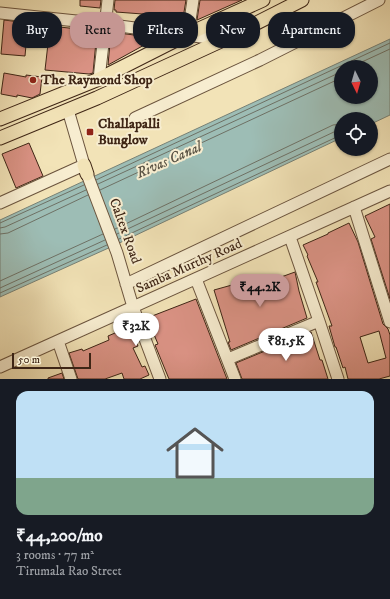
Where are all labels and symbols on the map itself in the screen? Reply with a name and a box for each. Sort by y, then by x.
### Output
north arrow [334,60,378,104]
place label: The Raymond Shop [40,71,153,89]
marker: The Raymond Shop [28,75,38,85]
place label: Challapalli Bunglow [98,115,160,149]
marker: Challapalli Bunglow [85,127,95,137]
water label: Rivas Canal [132,136,207,183]
street label: Caltex Road [105,196,145,266]
street label: Samba Murthy Road [133,235,245,297]
pin: ₹44.2K [227,274,293,308]
pin: ₹32K [112,313,160,347]
pin: ₹81.5K [253,328,319,362]
scale bar [12,351,91,370]

